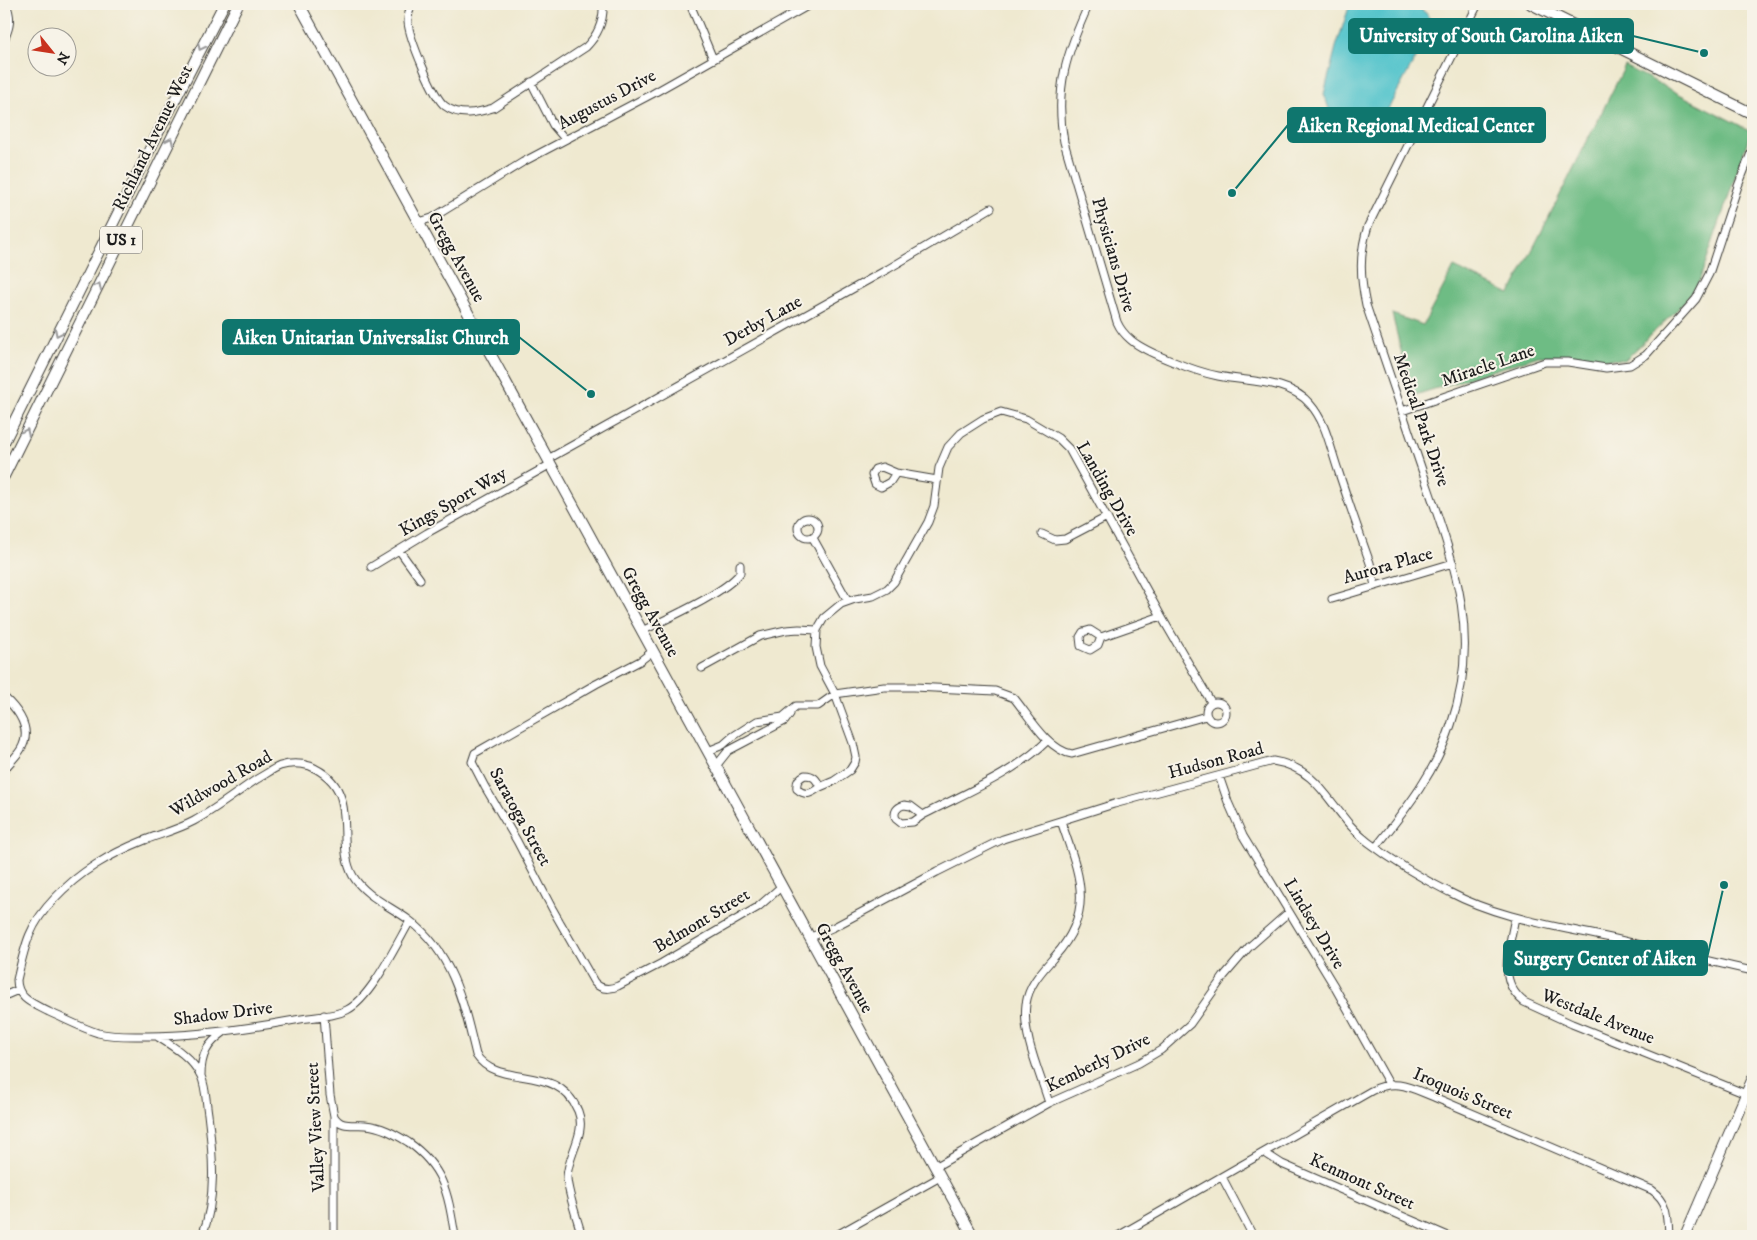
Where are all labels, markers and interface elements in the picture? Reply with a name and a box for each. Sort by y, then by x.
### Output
callout: University of South Carolina Aiken [1349,19,1633,53]
text: University of South Carolina Aiken [1359,25,1624,48]
north arrow [28,28,78,78]
one-way arrow [197,42,207,51]
text: N [51,49,73,68]
street label: Richland Avenue West [108,61,198,215]
street label: Augustus Drive [554,65,660,135]
callout: Aiken Regional Medical Center [1288,108,1545,142]
text: Aiken Regional Medical Center [1297,115,1535,138]
one-way arrow [164,137,174,146]
street label: Physicians Drive [1086,195,1140,315]
street label: Gregg Avenue [422,208,490,306]
road number: US 1 [100,226,142,254]
one-way arrow [91,283,101,292]
street label: Derby Lane [720,291,806,351]
callout: Aiken Unitarian Universalist Church [223,320,519,354]
text: Aiken Unitarian Universalist Church [232,327,510,350]
one-way arrow [54,328,64,337]
street label: Miracle Lane [1438,340,1538,392]
street label: Medical Park Drive [1388,350,1454,490]
one-way arrow [19,428,30,437]
street label: Landing Drive [1071,438,1143,540]
street label: Kings Sport Way [395,462,511,542]
street label: Aurora Place [1341,543,1435,589]
street label: Gregg Avenue [616,563,684,661]
street label: Hudson Road [1166,738,1266,784]
street label: Wildwood Road [165,746,276,823]
street label: Saratoga Street [484,764,556,870]
street label: Lindsey Drive [1278,875,1350,973]
street label: Belmont Street [650,884,754,958]
street label: Gregg Avenue [810,919,878,1017]
callout: Surgery Center of Aiken [1504,941,1707,975]
text: Surgery Center of Aiken [1514,948,1697,971]
street label: Westdale Avenue [1537,984,1658,1050]
street label: Shadow Drive [172,997,274,1031]
street label: Kemberly Drive [1042,1028,1154,1098]
street label: Valley View Street [302,1061,330,1193]
street label: Iroquois Street [1410,1063,1516,1125]
street label: Kenmont Street [1306,1149,1418,1215]

